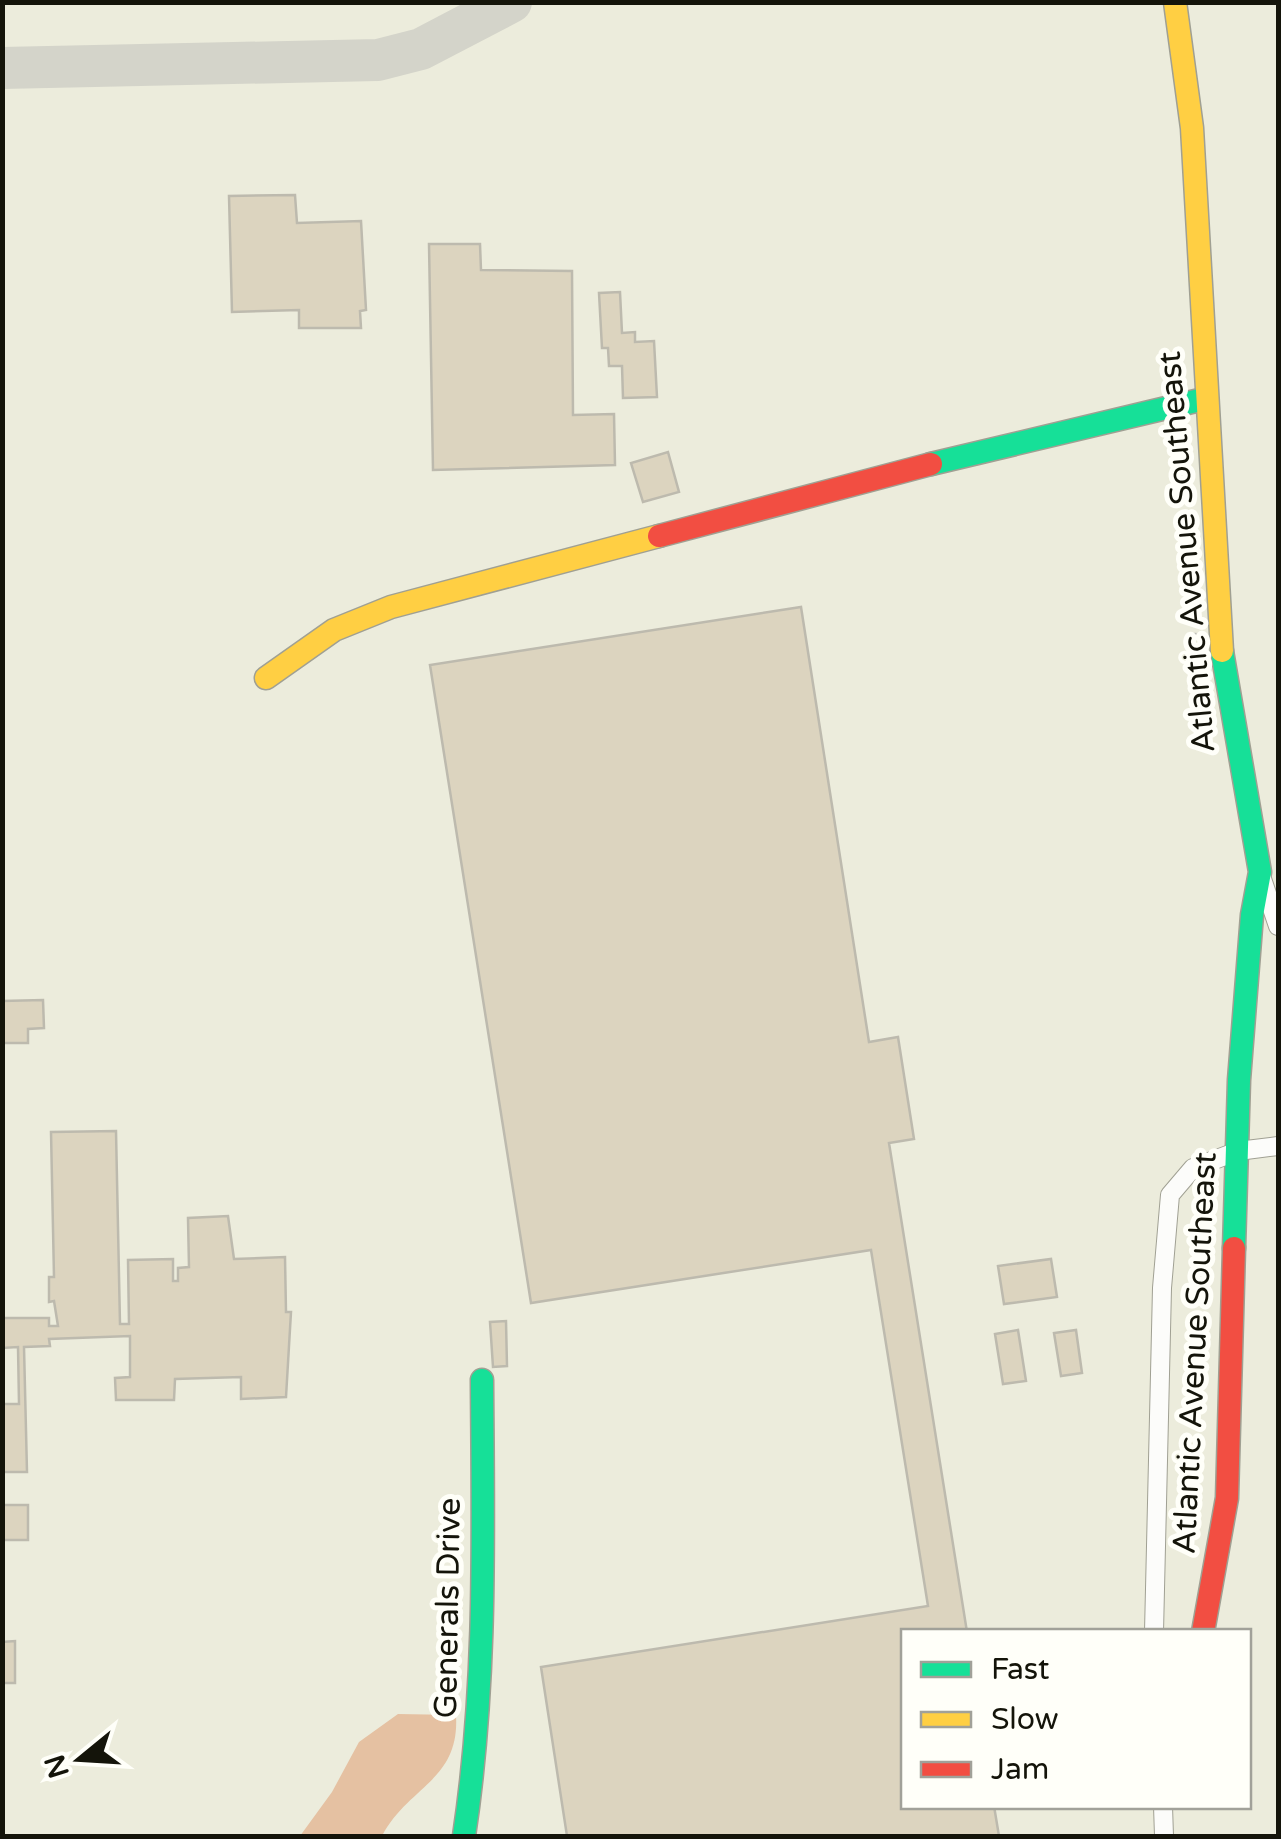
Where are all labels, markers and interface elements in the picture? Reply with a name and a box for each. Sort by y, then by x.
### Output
street label: Atlantic Avenue Southeast [1151,350,1223,754]
street label: Atlantic Avenue Southeast [1165,1151,1225,1555]
street label: Generals Drive [427,1497,469,1719]
legend [901,1629,1251,1809]
text: Fast [991,1651,1050,1688]
text: Slow [991,1701,1059,1738]
north arrow [30,1709,130,1809]
text: N [38,1750,77,1782]
text: Jam [991,1751,1049,1788]

